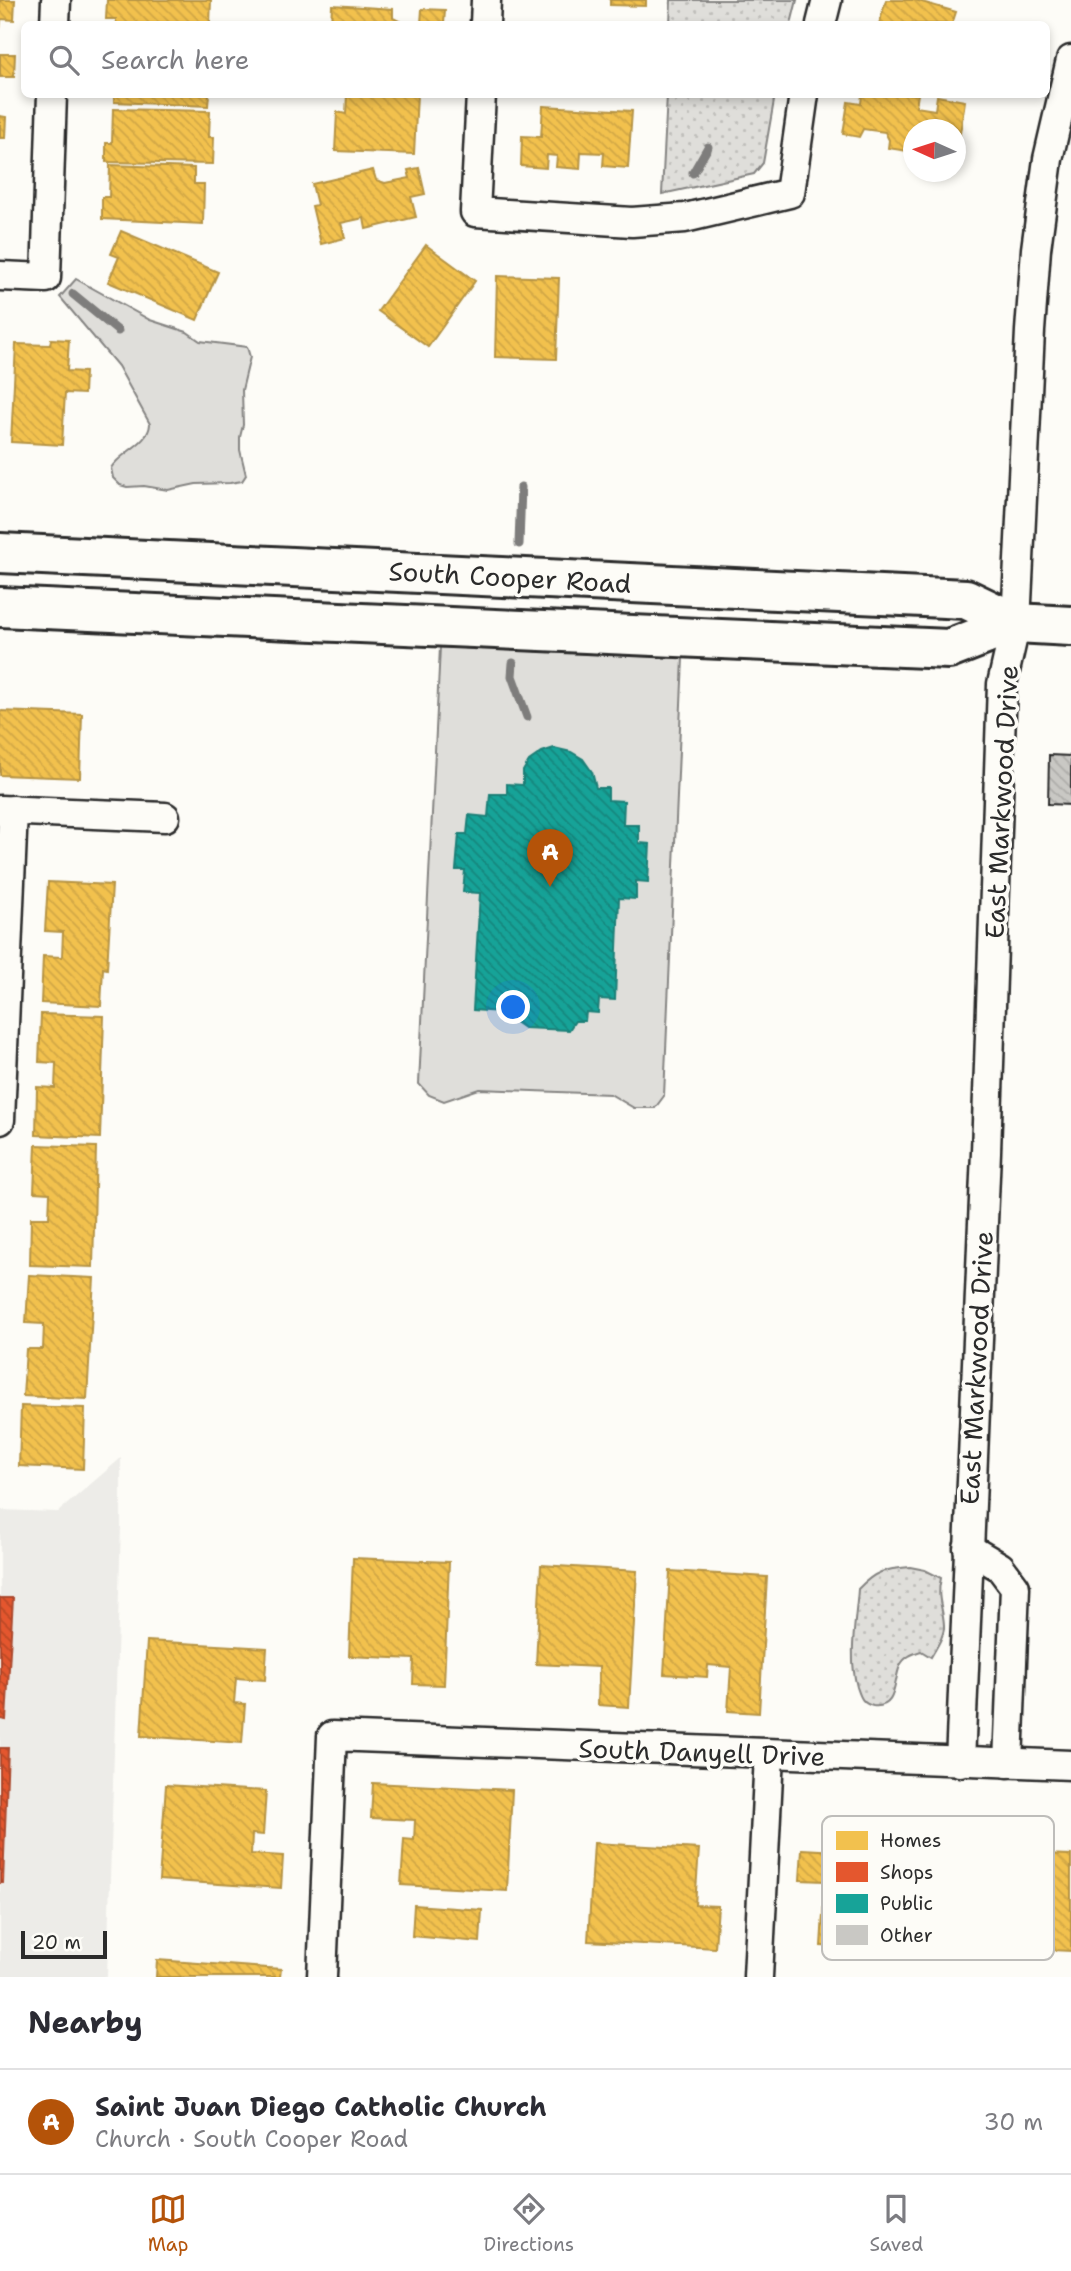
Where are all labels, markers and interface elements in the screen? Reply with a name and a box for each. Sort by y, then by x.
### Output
search box [21,21,1050,98]
icon: search [45,41,83,79]
text: Search here [101,42,250,77]
north arrow [903,119,966,182]
street label: South Cooper Road [388,553,632,601]
street label: East Markwood Drive [976,664,1026,940]
pin: A [527,829,573,887]
your location [496,990,530,1024]
street label: East Markwood Drive [951,1230,1001,1506]
street label: South Danyell Drive [578,1730,826,1774]
legend [822,1816,1054,1960]
text: Homes [880,1828,941,1853]
text: Shops [880,1860,934,1885]
text: Public [880,1891,933,1916]
text: Other [880,1923,933,1948]
scale bar [21,1928,107,1960]
text: 20 m [32,1930,81,1955]
text: Nearby [28,2002,143,2043]
text: Saint Juan Diego Catholic Church [95,2089,547,2124]
text: A [42,2107,60,2137]
text: 30 m [984,2107,1043,2137]
text: Church · South Cooper Road [95,2124,408,2154]
tab: Map [148,2190,188,2257]
tab: Directions [484,2190,574,2257]
tab: Saved [869,2190,923,2257]

